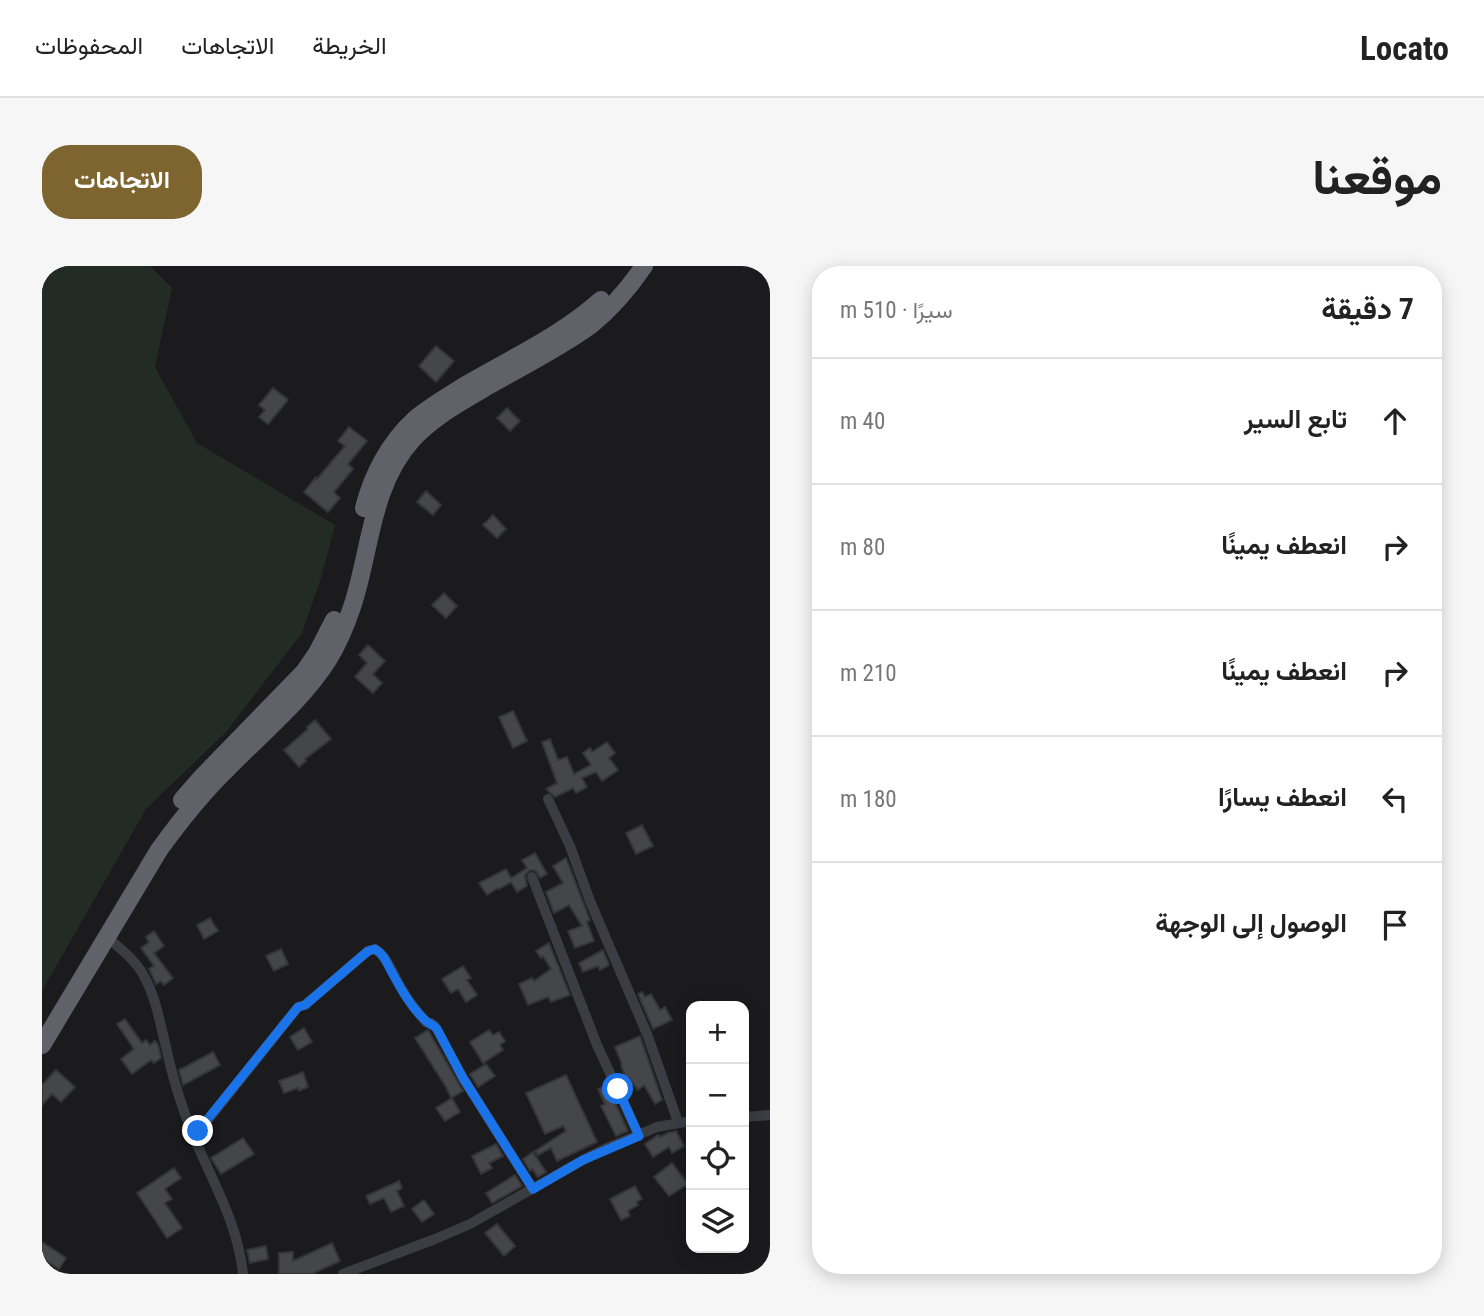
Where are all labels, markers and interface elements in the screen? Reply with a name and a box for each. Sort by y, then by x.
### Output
text: Locato [1360,29,1449,68]
text: المحفوظات [35,32,143,60]
text: الاتجاهات [181,32,274,60]
text: الخريطة [312,32,387,60]
button: الاتجاهات [42,145,202,219]
text: موقعنا [1312,149,1442,206]
text: 7 دقيقة [1321,291,1414,326]
text: سيرًا · 510 m [840,297,953,324]
icon: ahead [1376,402,1414,440]
text: تابع السير [1244,404,1347,434]
text: 40 m [840,408,885,435]
icon: right [1376,528,1414,566]
text: انعطف يمينًا [1221,530,1347,560]
text: 80 m [840,534,885,561]
icon: right [1376,654,1414,692]
text: انعطف يمينًا [1221,656,1347,686]
text: 210 m [840,660,897,687]
icon: left [1376,780,1414,818]
text: انعطف يسارًا [1218,782,1347,812]
text: 180 m [840,786,897,813]
icon: arrive [1376,906,1414,944]
text: الوصول إلى الوجهة [1155,908,1347,938]
map controls [686,1001,749,1253]
button: + [686,1001,749,1064]
button: − [686,1064,749,1127]
route start [602,1073,633,1104]
route end [182,1115,213,1146]
button: locate [686,1127,749,1190]
button: layers [686,1190,749,1253]

